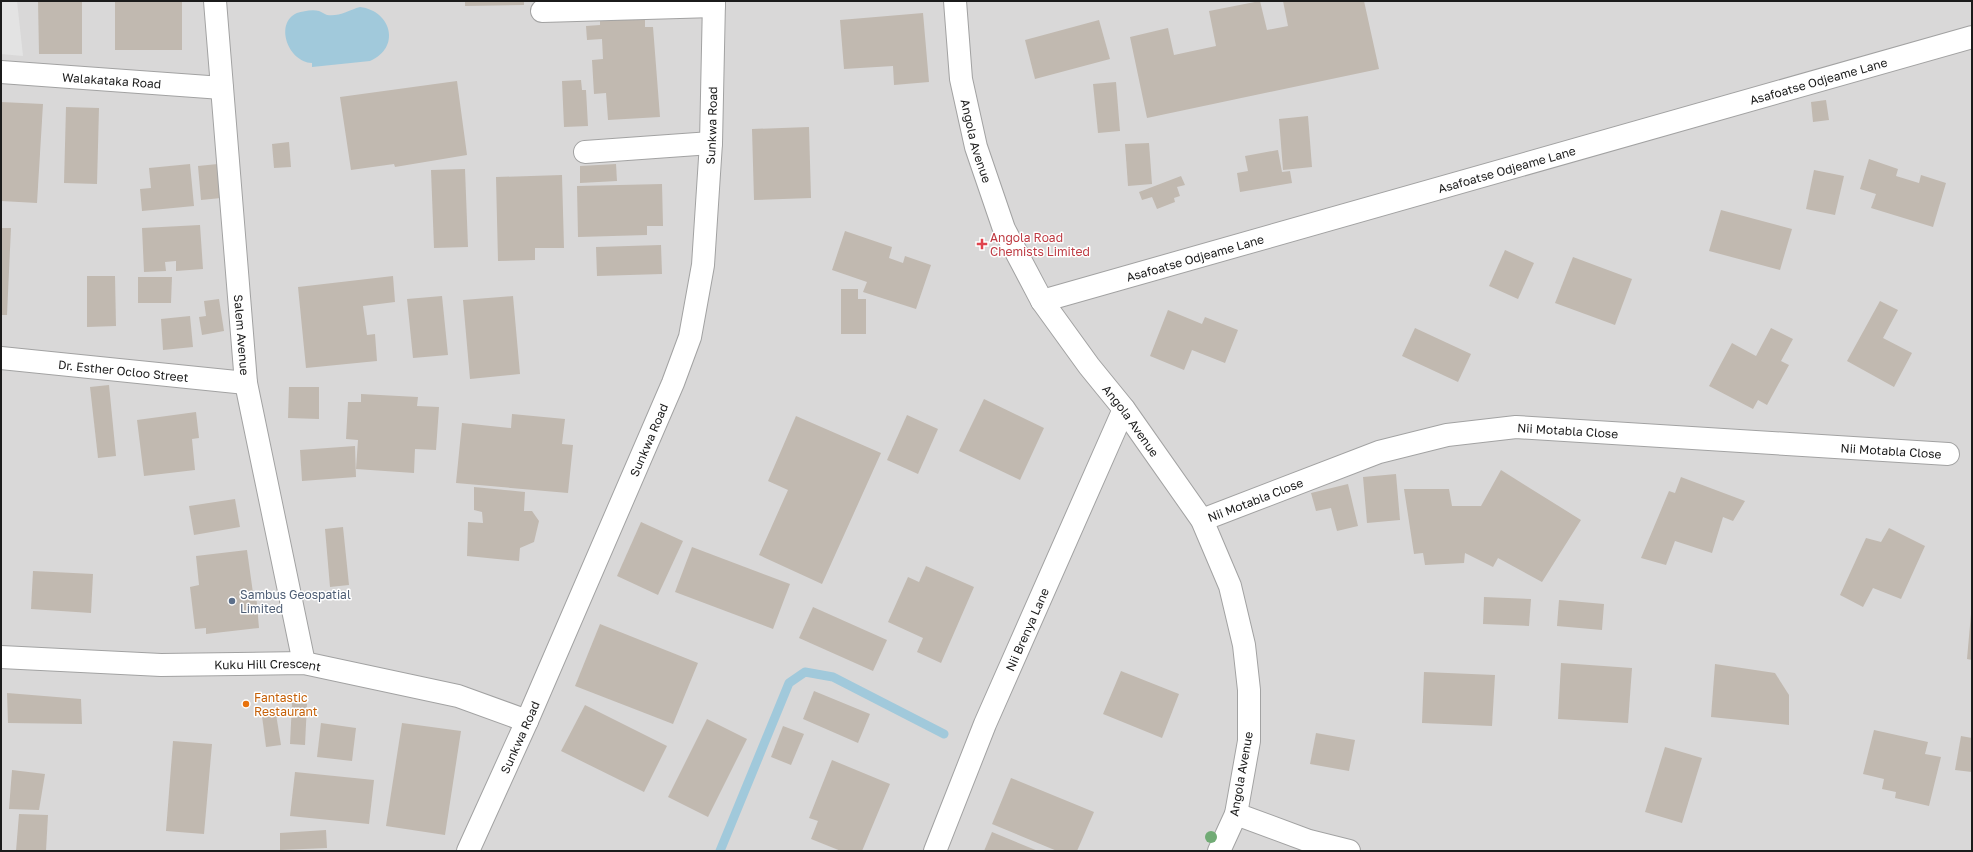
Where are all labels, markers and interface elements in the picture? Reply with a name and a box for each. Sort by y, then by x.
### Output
street label: Asafoatse Odjeame Lane [1748,54,1889,107]
street label: Walakataka Road [62,69,162,91]
street label: Sunkwa Road [702,86,720,165]
street label: Angola Avenue [958,98,995,185]
street label: Asafoatse Odjeame Lane [1436,142,1577,196]
place label: Angola Road Chemists Limited [990,230,1090,259]
street label: Asafoatse Odjeame Lane [1124,231,1266,284]
marker: Angola Road Chemists Limited [977,239,987,249]
street label: Salem Avenue [231,294,253,376]
street label: Dr. Esther Ocloo Street [57,356,189,385]
street label: Angola Avenue [1099,381,1163,460]
street label: Sunkwa Road [626,401,671,479]
street label: Nii Motabla Close [1517,420,1619,441]
street label: Nii Motabla Close [1840,440,1942,461]
street label: Nii Motabla Close [1205,474,1305,525]
street label: Nii Brenya Lane [1002,585,1052,673]
place label: Sambus Geospatial Limited [240,587,351,616]
marker: Sambus Geospatial Limited [227,596,237,606]
street label: Kuku Hill Crescent [214,655,323,674]
place label: Fantastic Restaurant [254,690,318,719]
marker: Fantastic Restaurant [241,699,251,709]
street label: Sunkwa Road [497,699,542,776]
street label: Angola Avenue [1226,730,1256,818]

